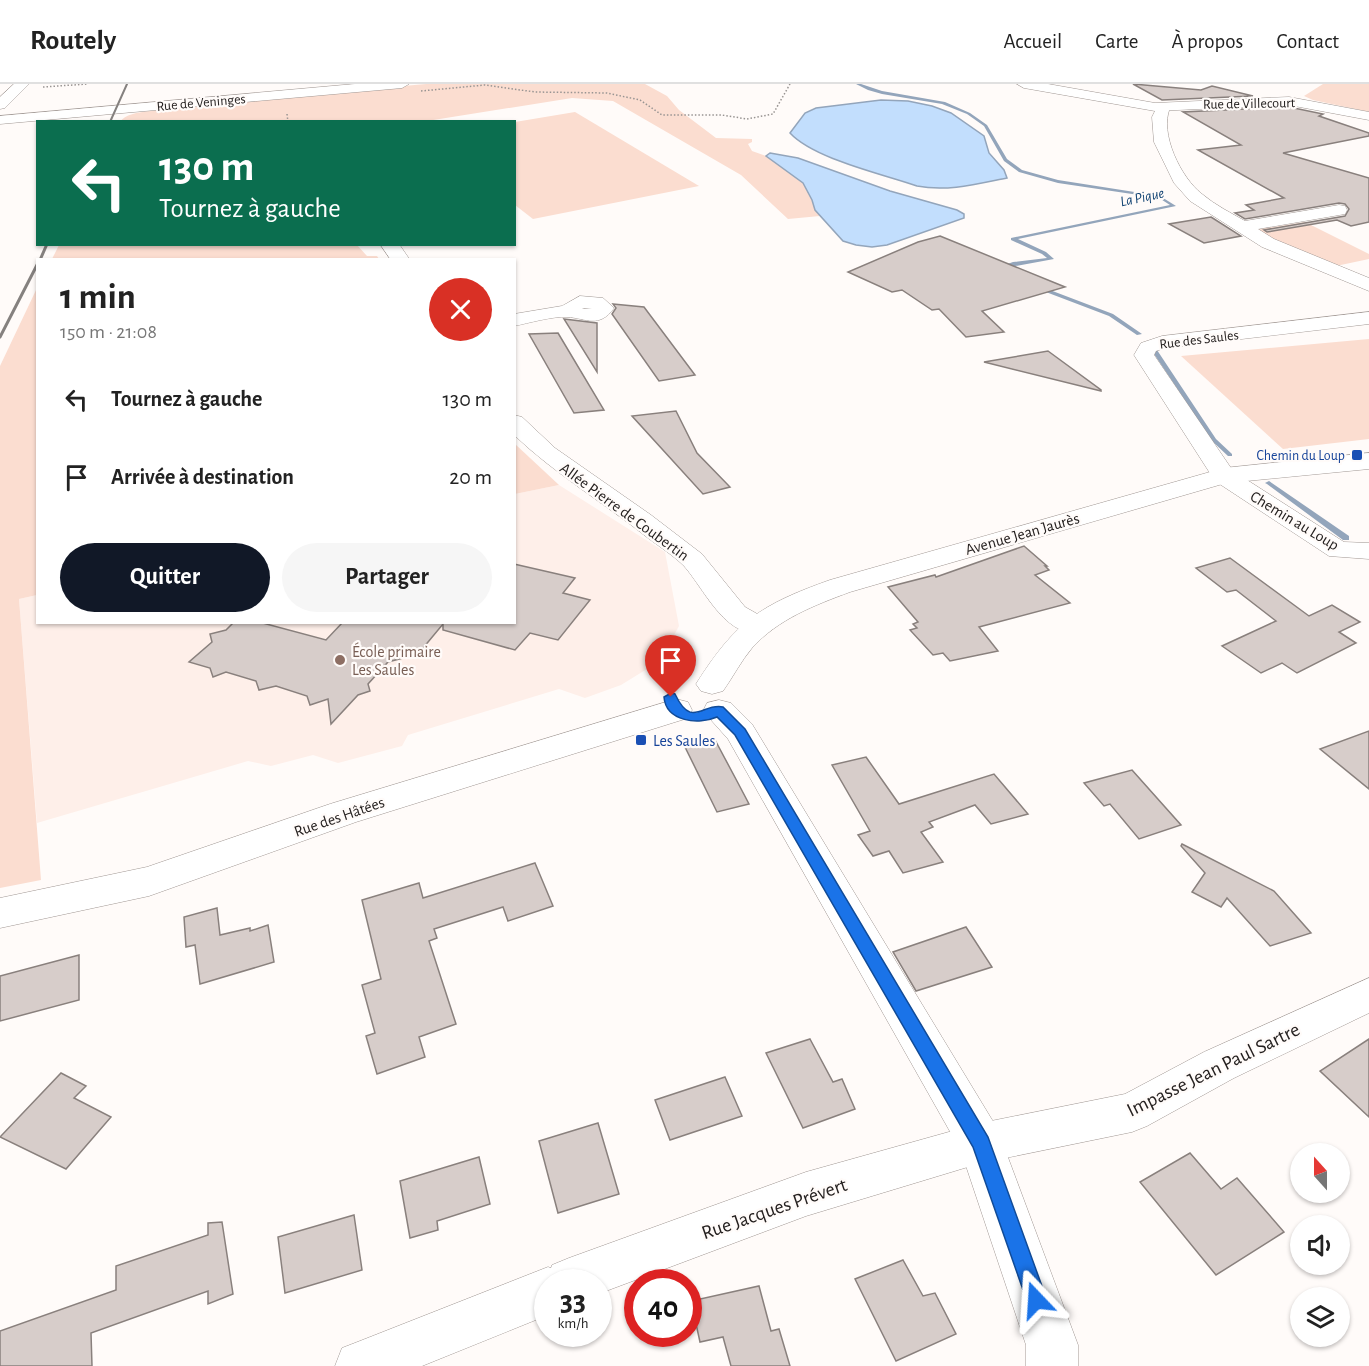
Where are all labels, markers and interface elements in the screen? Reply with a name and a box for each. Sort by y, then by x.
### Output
text: Routely [30,27,116,55]
text: Accueil [1004,31,1062,52]
text: Carte [1095,31,1138,52]
text: À propos [1171,31,1243,52]
text: Contact [1276,31,1339,52]
street label: Rue de Veninges [156,92,246,114]
street label: Rue de Villecourt [1203,96,1296,112]
icon: left [60,144,138,222]
text: 130 m [159,146,254,188]
water label: La Pique [1119,185,1166,209]
text: Tournez à gauche [159,195,341,222]
button: close [429,278,492,341]
text: 1 min [60,279,136,315]
text: 150 m · 21:08 [60,322,157,342]
street label: Rue des Saules [1159,328,1239,352]
icon: left [60,383,93,416]
text: Tournez à gauche [111,388,262,410]
text: 130 m [443,388,492,410]
marker: Chemin du Loup [1350,448,1364,462]
place label: Chemin du Loup [1256,449,1345,463]
street label: Allée Pierre de Coubertin [557,460,692,564]
icon: arrive [60,461,93,494]
text: Arrivée à destination [111,466,294,488]
text: 20 m [449,466,492,488]
street label: Chemin au Loup [1247,488,1342,554]
street label: Avenue Jean Jaurès [963,510,1081,558]
button: Quitter [60,543,270,612]
button: Partager [282,543,492,612]
pin [645,635,696,697]
place label: École primaire Les Saules [352,642,441,678]
icon: arrive [654,644,687,677]
marker: École primaire Les Saules [333,653,347,667]
marker: Les Saules [634,733,648,747]
place label: Les Saules [653,733,715,749]
street label: Rue des Hâtées [292,794,387,840]
street label: Impasse Jean Paul Sartre [1124,1019,1303,1120]
north arrow [1290,1143,1350,1203]
map controls [1290,1143,1350,1347]
street label: Rue Jacques Prévert [699,1174,850,1243]
button: sound [1290,1215,1350,1275]
position arrow [1004,1268,1068,1332]
speed limit sign: 40 [624,1269,702,1347]
text: 33 [560,1286,586,1316]
button: layers [1290,1287,1350,1347]
text: km/h [558,1316,588,1331]

